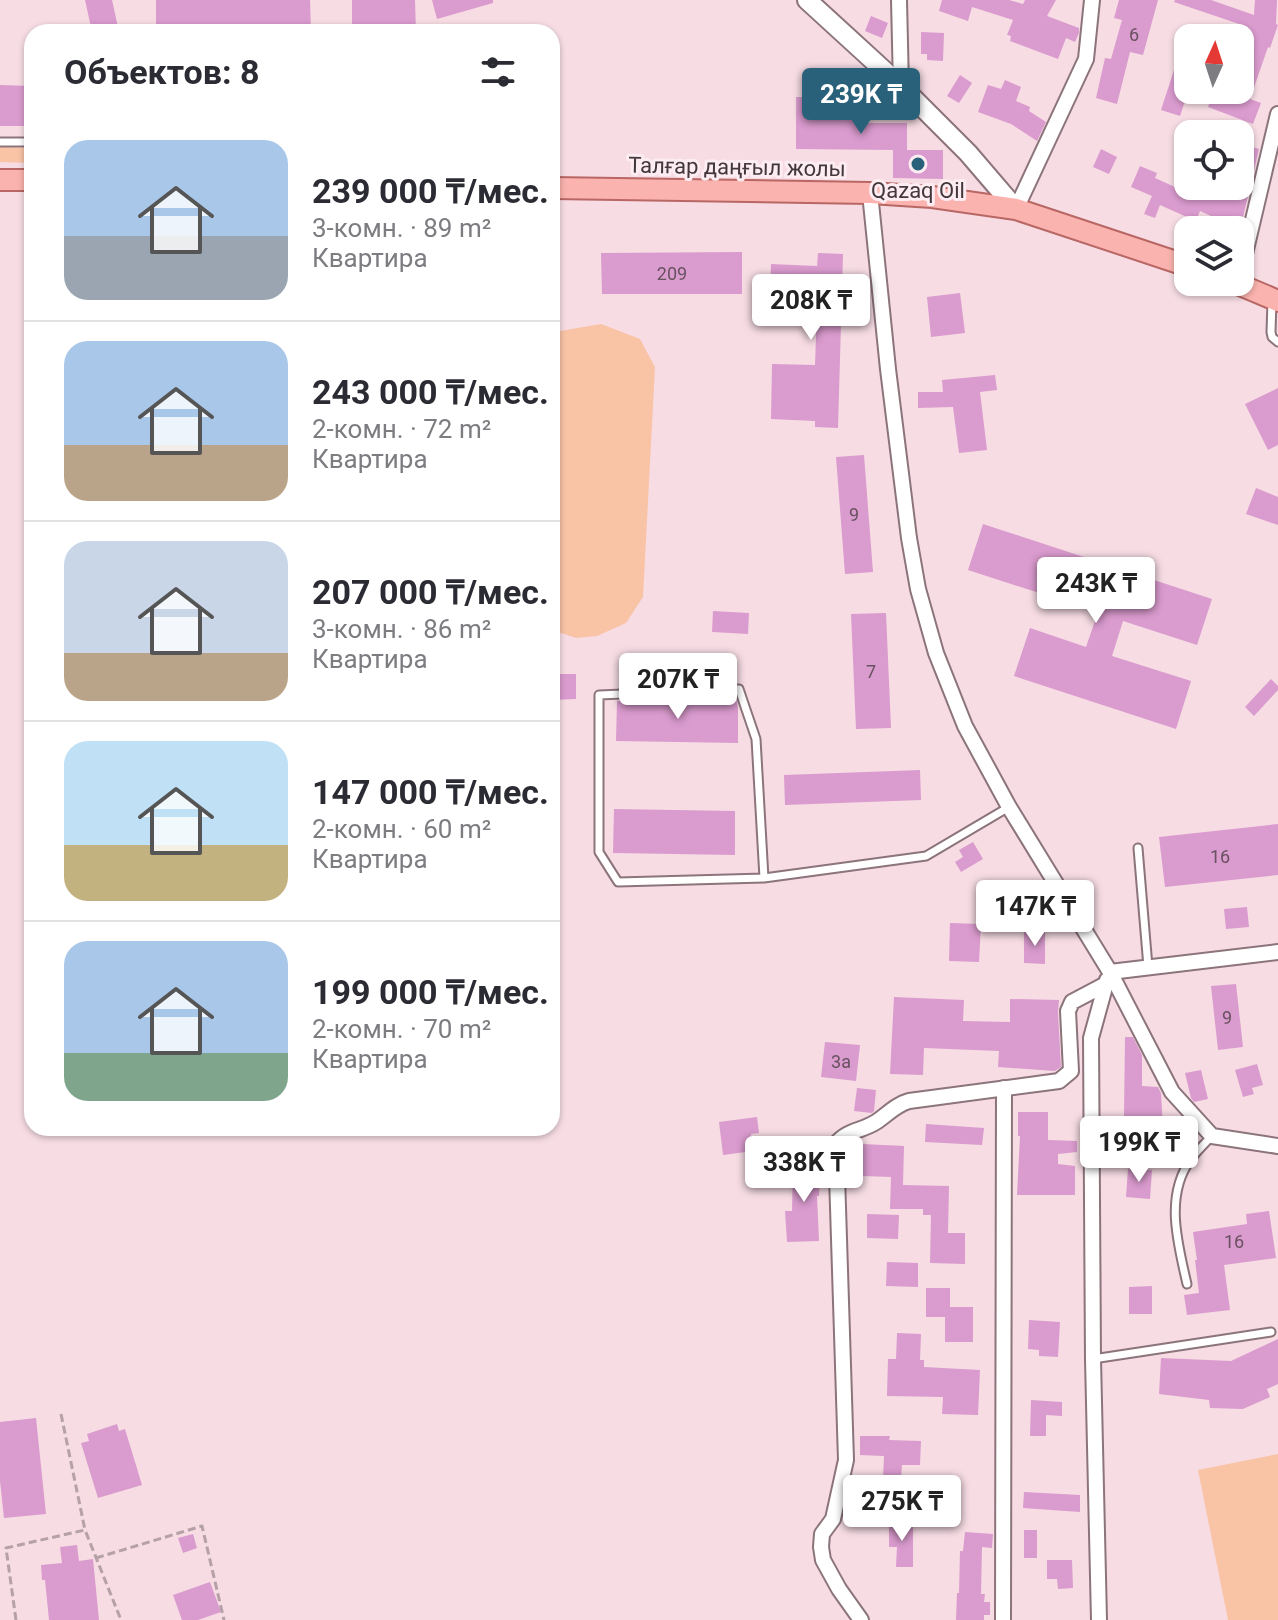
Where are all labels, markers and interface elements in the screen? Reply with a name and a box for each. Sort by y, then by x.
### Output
house number: 6 [1129,24,1139,45]
north arrow [1174,24,1254,104]
map controls [1174,24,1254,296]
icon: filters [476,50,520,94]
text: Объектов: 8 [64,52,259,92]
pin: 239K ₸ [796,68,926,136]
text: 239K ₸ [820,79,902,109]
button: locate [1174,120,1254,200]
street label: Талғар даңғыл жолы [628,153,846,181]
marker: Qazaq Oil [909,155,927,173]
text: 239 000 ₸/мес. [312,171,549,211]
icon: home [128,172,224,268]
place label: Qazaq Oil [871,178,965,203]
text: 3-комн. · 89 m² [312,213,491,243]
button: layers [1174,216,1254,296]
text: Квартира [312,243,428,273]
house number: 209 [657,263,687,284]
pin: 208K ₸ [746,274,876,342]
text: 208K ₸ [770,285,852,315]
text: 243 000 ₸/мес. [312,372,549,412]
icon: home [128,373,224,469]
text: 2-комн. · 72 m² [312,414,491,444]
text: Квартира [312,444,428,474]
house number: 9 [849,504,859,525]
pin: 243K ₸ [1031,557,1161,625]
text: 243K ₸ [1055,568,1137,598]
text: 207 000 ₸/мес. [312,572,549,612]
icon: home [128,573,224,669]
text: 3-комн. · 86 m² [312,614,491,644]
text: Квартира [312,644,428,674]
pin: 207K ₸ [613,653,743,721]
house number: 7 [866,661,876,682]
text: 207K ₸ [637,664,719,694]
text: 147 000 ₸/мес. [312,772,549,812]
icon: home [128,773,224,869]
text: 2-комн. · 60 m² [312,814,491,844]
text: Квартира [312,844,428,874]
house number: 16 [1210,846,1230,867]
pin: 147K ₸ [970,880,1100,948]
text: 147K ₸ [994,891,1076,921]
text: 199 000 ₸/мес. [312,972,549,1012]
icon: home [128,973,224,1069]
house number: 9 [1222,1007,1232,1028]
text: 2-комн. · 70 m² [312,1014,491,1044]
text: Квартира [312,1044,428,1074]
house number: 3а [831,1051,851,1072]
pin: 199K ₸ [1074,1116,1204,1184]
text: 199K ₸ [1098,1127,1180,1157]
pin: 338K ₸ [739,1136,869,1204]
text: 338K ₸ [763,1147,845,1177]
house number: 16 [1224,1231,1244,1252]
pin: 275K ₸ [837,1475,967,1543]
text: 275K ₸ [861,1486,943,1516]

